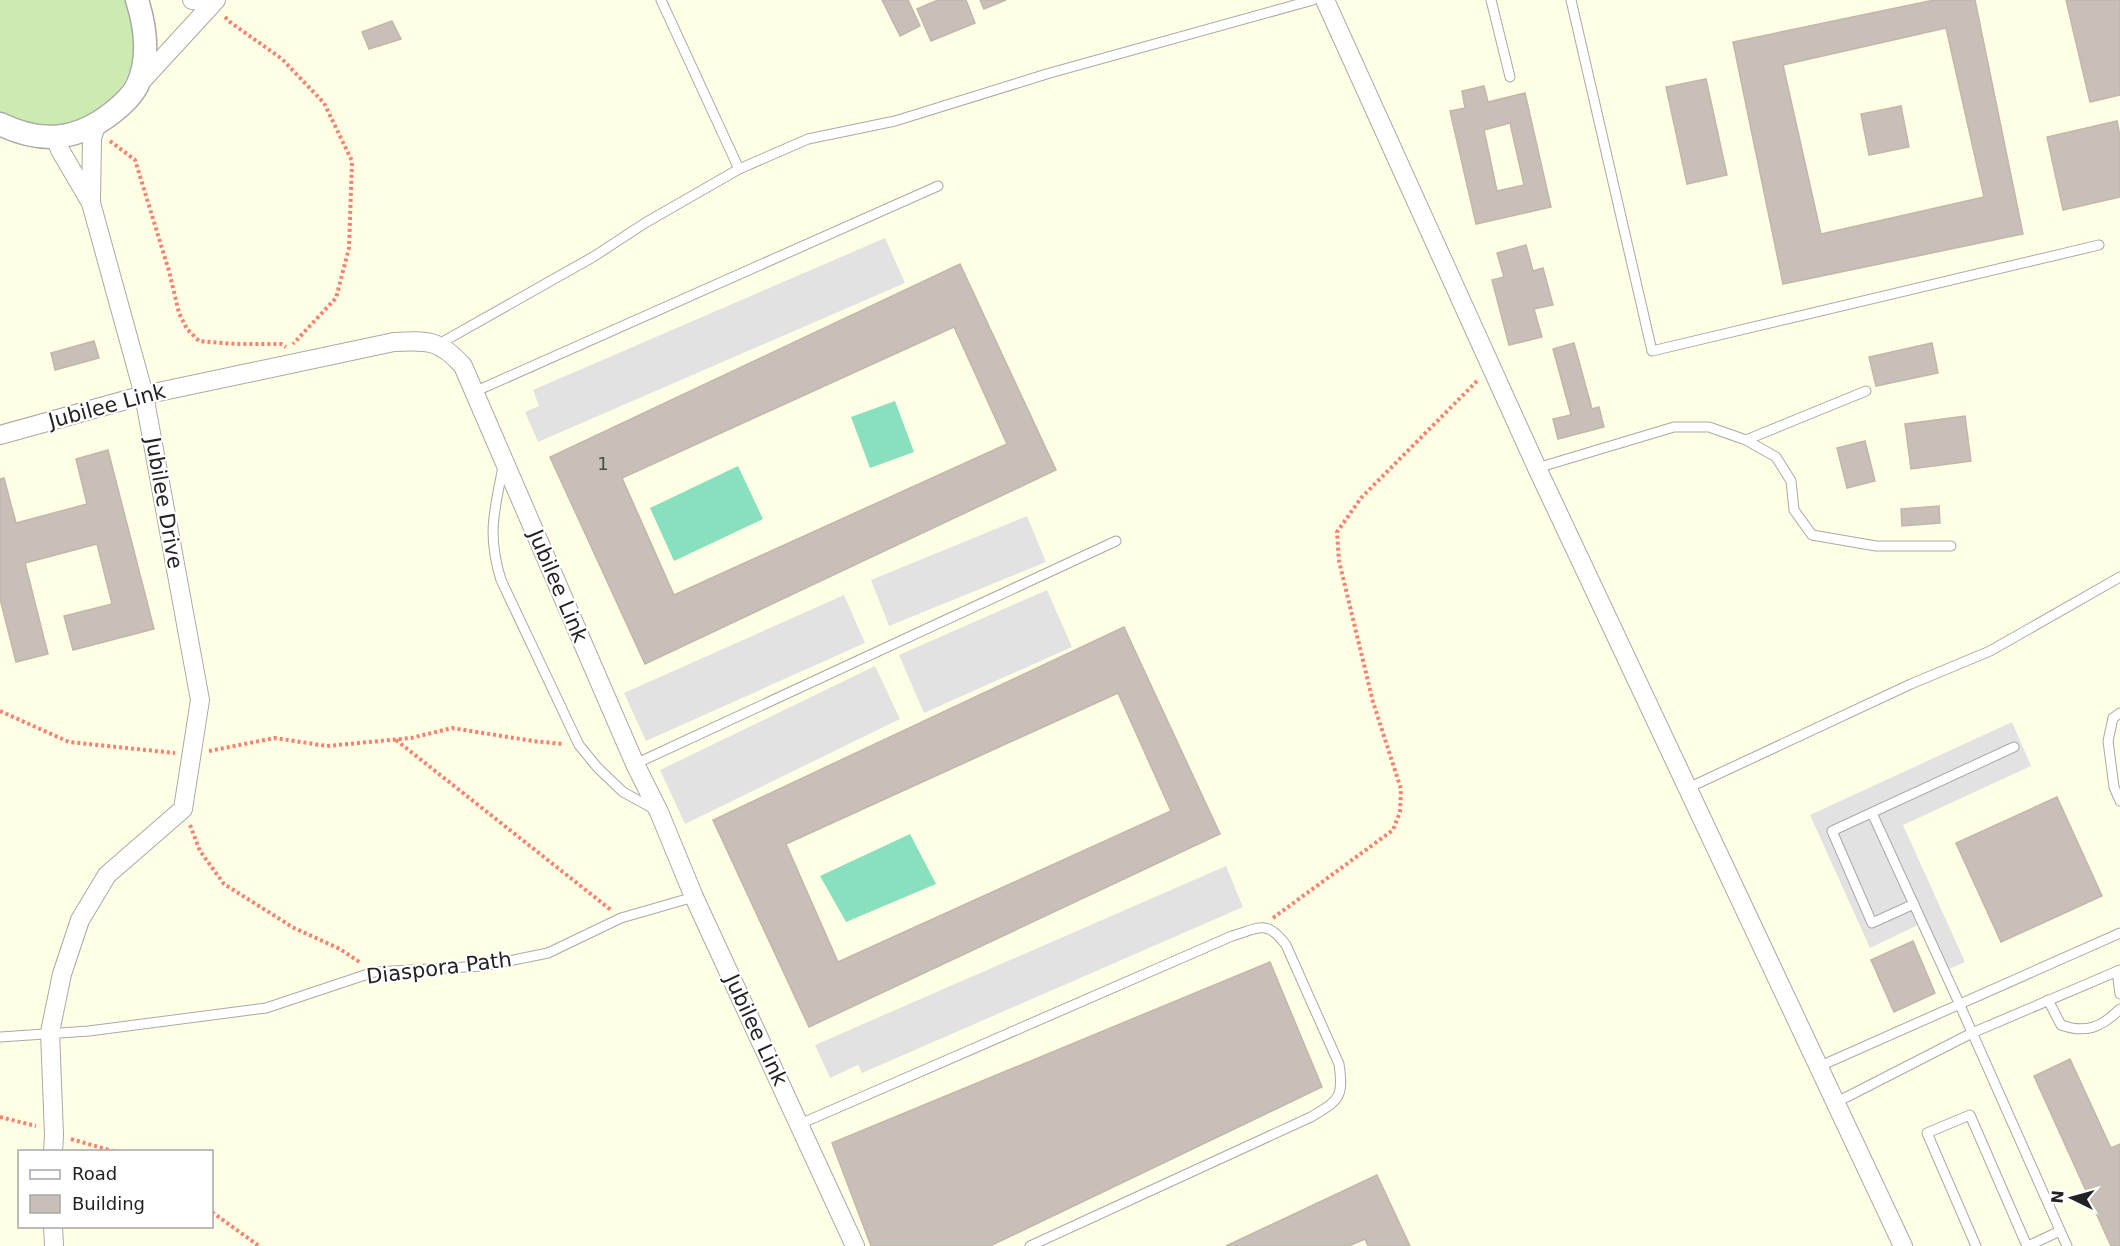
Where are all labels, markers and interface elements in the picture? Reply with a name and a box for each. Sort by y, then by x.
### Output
street label: Jubilee Link [44,379,169,434]
street label: Jubilee Drive [140,433,187,571]
house number: 1 [597,453,609,474]
street label: Jubilee Link [523,524,593,647]
street label: Diaspora Path [365,947,513,989]
street label: Jubilee Link [719,969,793,1090]
legend [18,1150,213,1228]
text: Road [72,1163,117,1184]
north arrow [2042,1168,2102,1228]
text: N [2048,1189,2068,1204]
text: Building [72,1193,145,1214]

